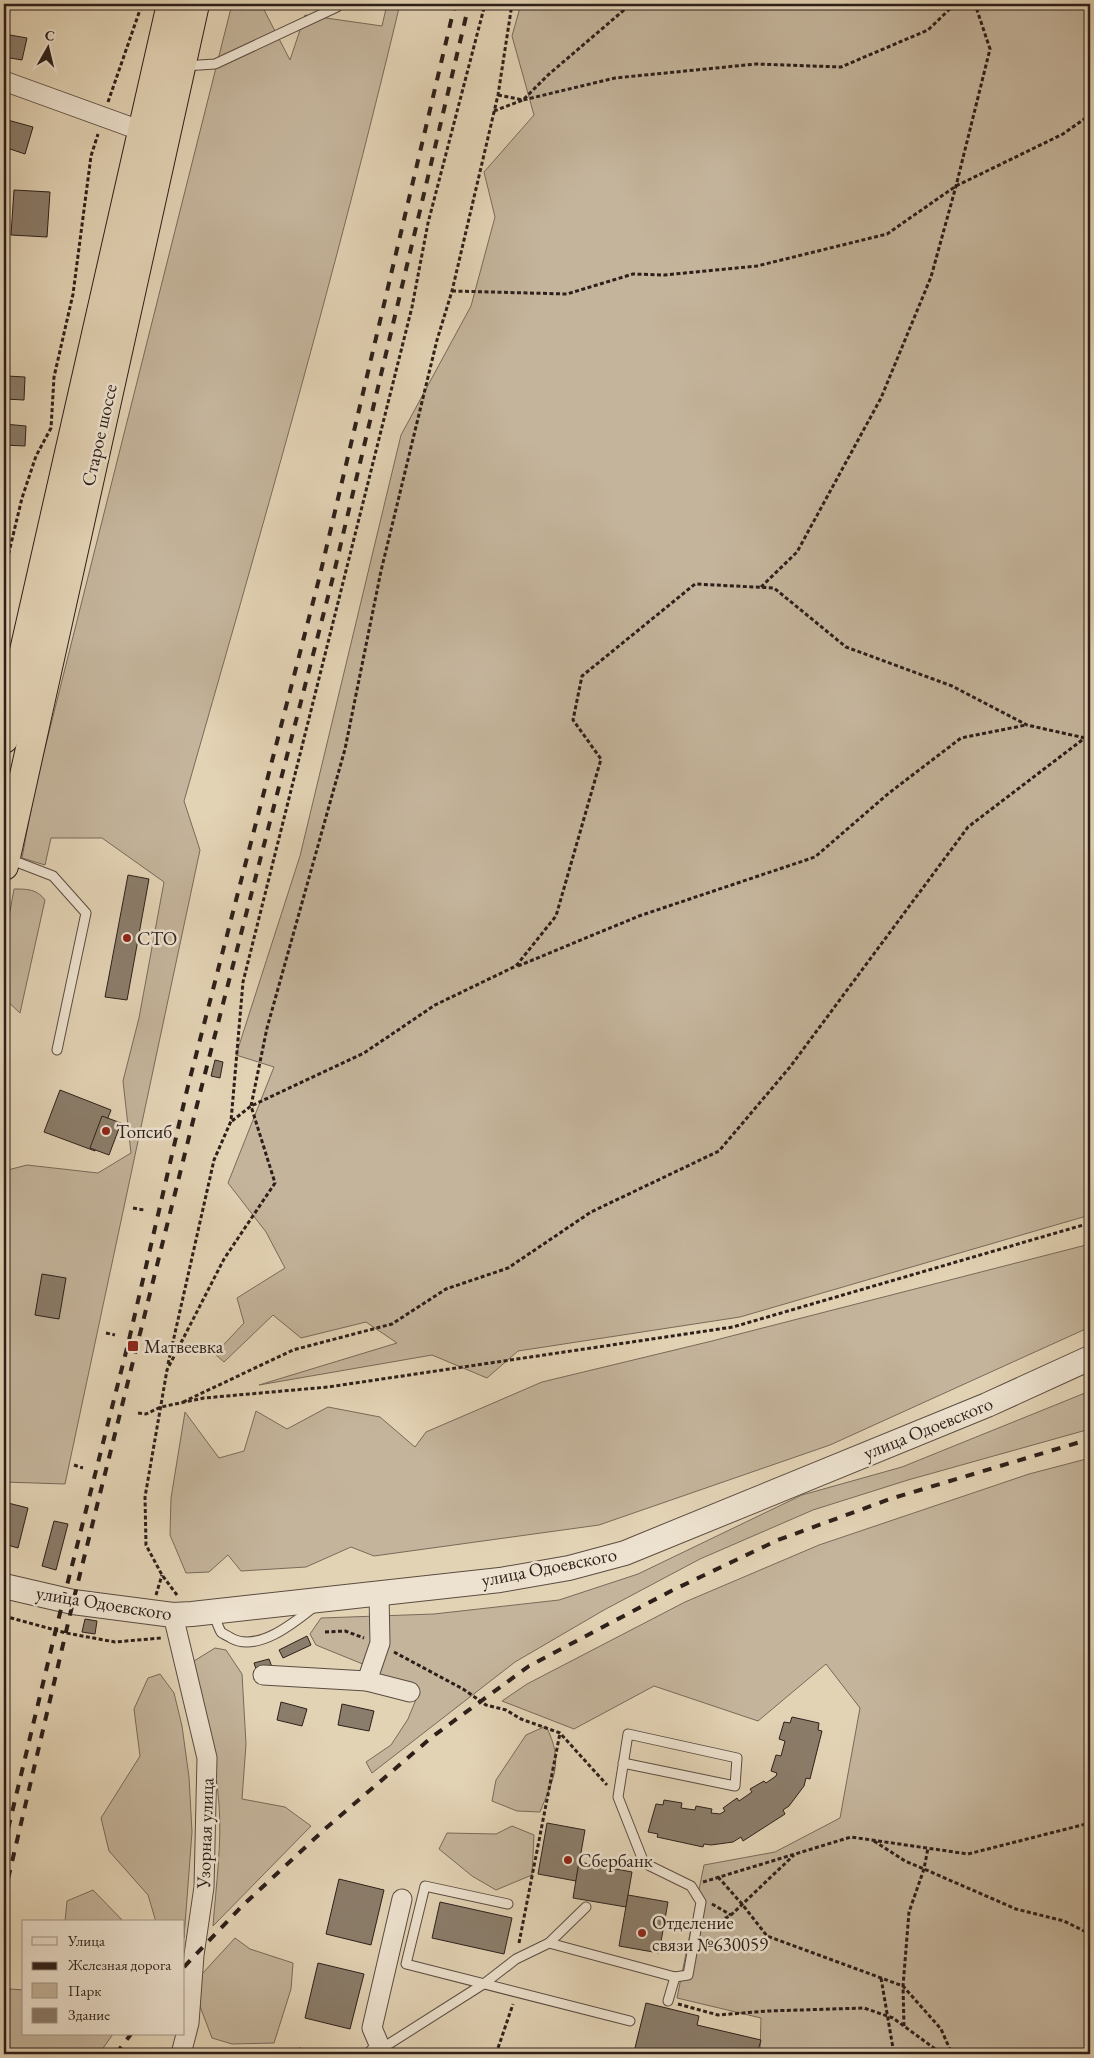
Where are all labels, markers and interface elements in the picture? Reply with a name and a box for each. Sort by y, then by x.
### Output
north arrow [22,22,72,72]
text: С [44,26,56,45]
street label: Старое шоссе [75,382,123,488]
place label: СТО [137,926,177,951]
marker: СТО [121,932,133,944]
place label: Топсиб [116,1119,172,1144]
marker: Топсиб [100,1125,112,1137]
place label: Матвеевка [144,1334,224,1359]
marker: Матвеевка [126,1339,140,1353]
street label: улица Одоевского [860,1391,996,1465]
street label: улица Одоевского [479,1542,619,1592]
street label: улица Одоевского [34,1580,174,1626]
street label: Узорная улица [191,1777,219,1890]
place label: Сбербанк [578,1848,653,1873]
marker: Сбербанк [562,1854,574,1866]
place label: Отделение связи №630059 [652,1910,768,1957]
legend [22,1920,185,2036]
marker: Отделение связи №630059 [636,1927,648,1939]
text: Улица [67,1931,105,1950]
text: Железная дорога [67,1955,171,1974]
text: Парк [68,1981,101,2000]
text: Здание [68,2005,110,2024]

